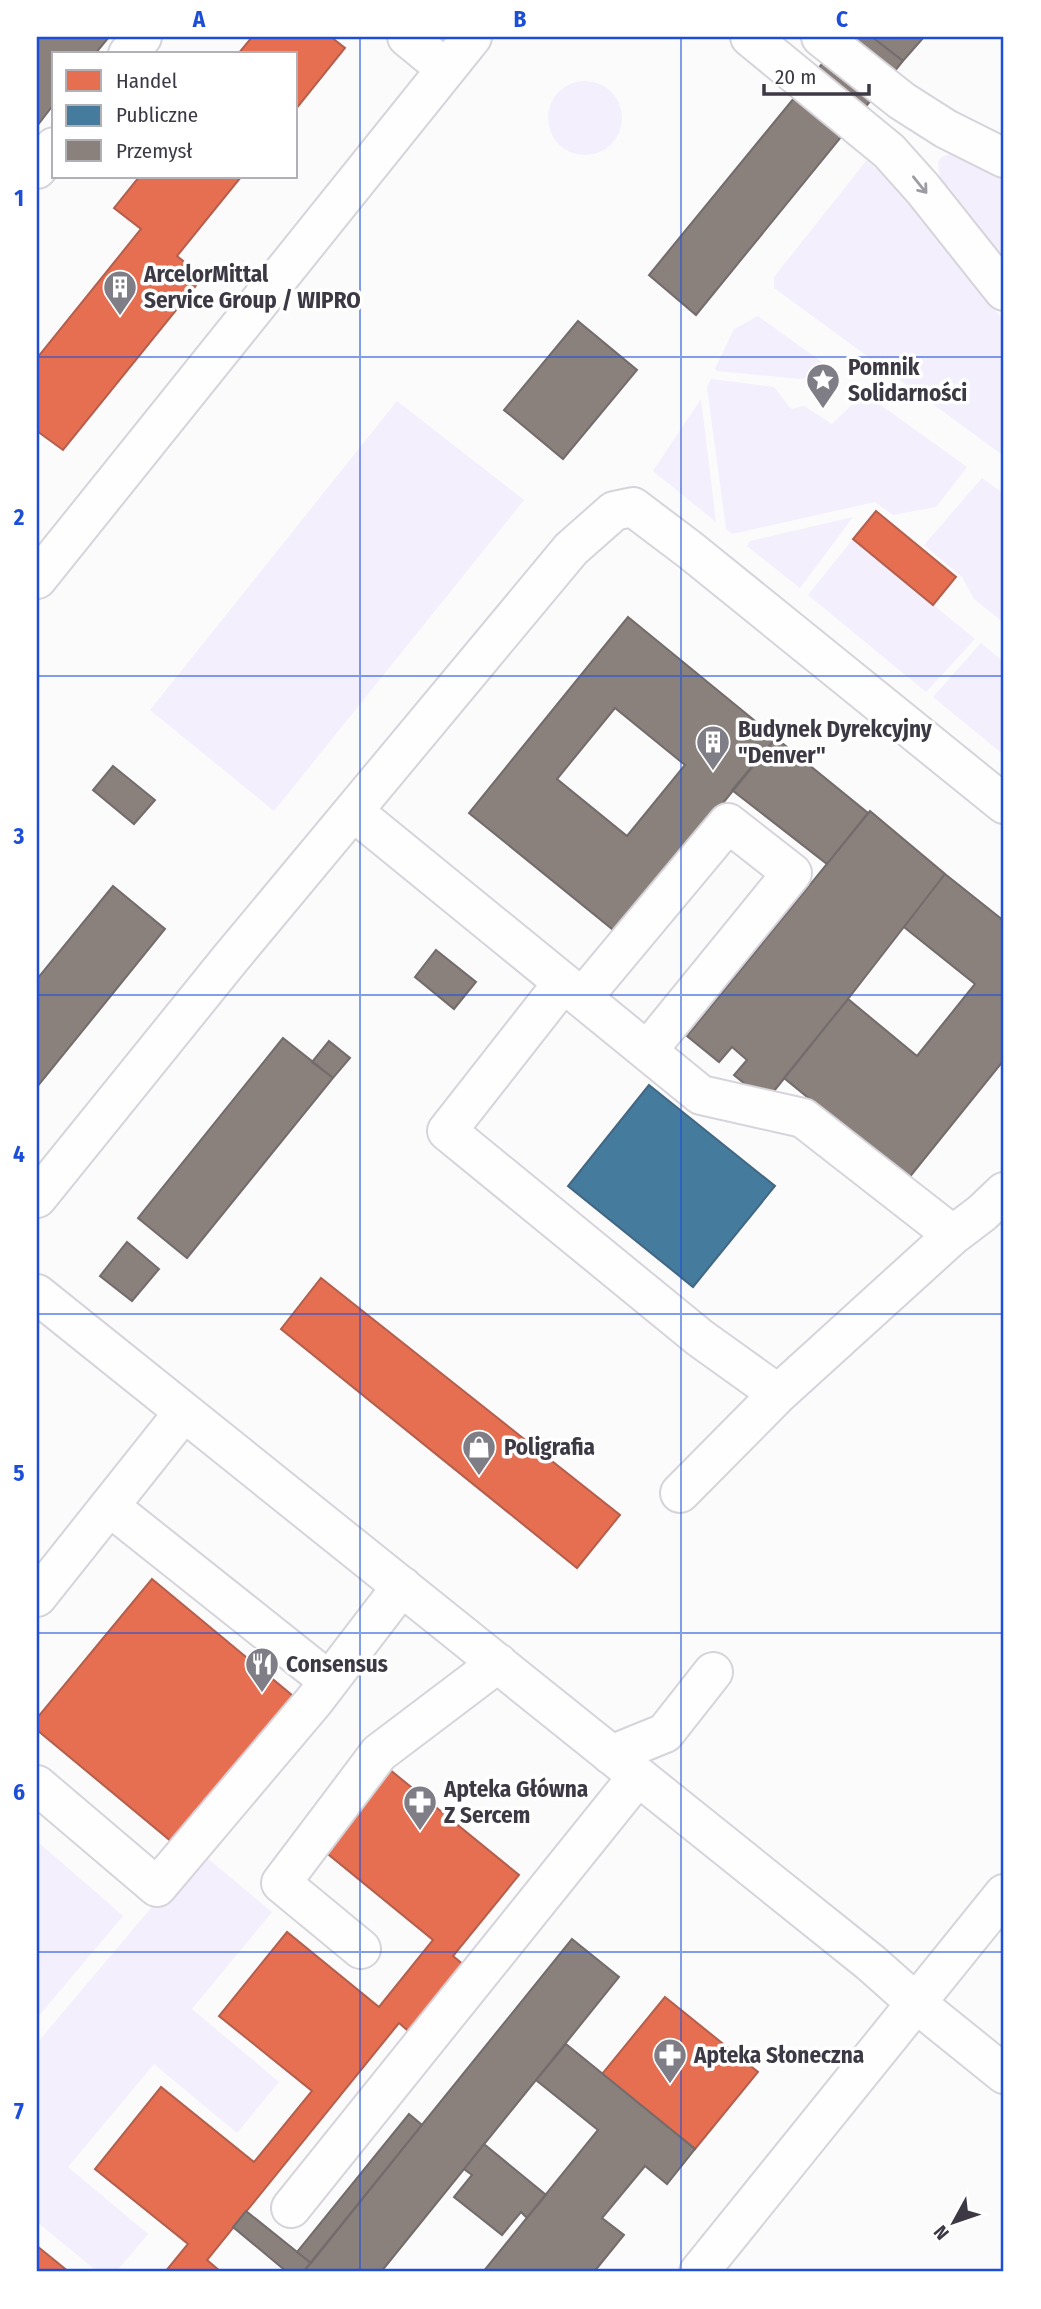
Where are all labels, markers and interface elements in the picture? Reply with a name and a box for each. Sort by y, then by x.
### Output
text: A [192,5,206,33]
text: B [514,5,527,33]
text: C [836,5,848,33]
legend [52,52,298,178]
scale bar [764,52,870,96]
text: 20 m [775,64,816,90]
text: Handel [116,68,178,94]
text: Publiczne [116,102,198,128]
text: Przemysł [116,138,193,164]
one-way arrow [913,176,928,194]
text: 1 [14,184,24,212]
place label: ArcelorMittal Service Group / WIPRO [143,260,361,314]
building icon: ArcelorMittal Service Group / WIPRO [101,268,139,317]
place label: Pomnik Solidarności [848,353,967,407]
place icon: Pomnik Solidarności [804,361,842,410]
text: 2 [13,503,25,531]
place label: Budynek Dyrekcyjny "Denver" [738,715,933,769]
building icon: Budynek Dyrekcyjny "Denver" [694,723,732,772]
text: 3 [13,822,25,850]
text: 4 [13,1140,25,1168]
shop icon: Poligrafia [460,1428,498,1477]
place label: Poligrafia [504,1433,595,1461]
text: 5 [13,1459,25,1487]
restaurant icon: Consensus [243,1645,281,1694]
place label: Consensus [286,1650,388,1678]
place label: Apteka Główna Z Sercem [443,1775,588,1829]
text: 6 [13,1778,25,1806]
pharmacy icon: Apteka Główna Z Sercem [401,1783,439,1832]
pharmacy icon: Apteka Słoneczna [651,2036,689,2085]
place label: Apteka Słoneczna [693,2041,864,2069]
text: 7 [14,2097,24,2125]
north arrow [918,2186,988,2256]
text: N [929,2221,954,2244]

